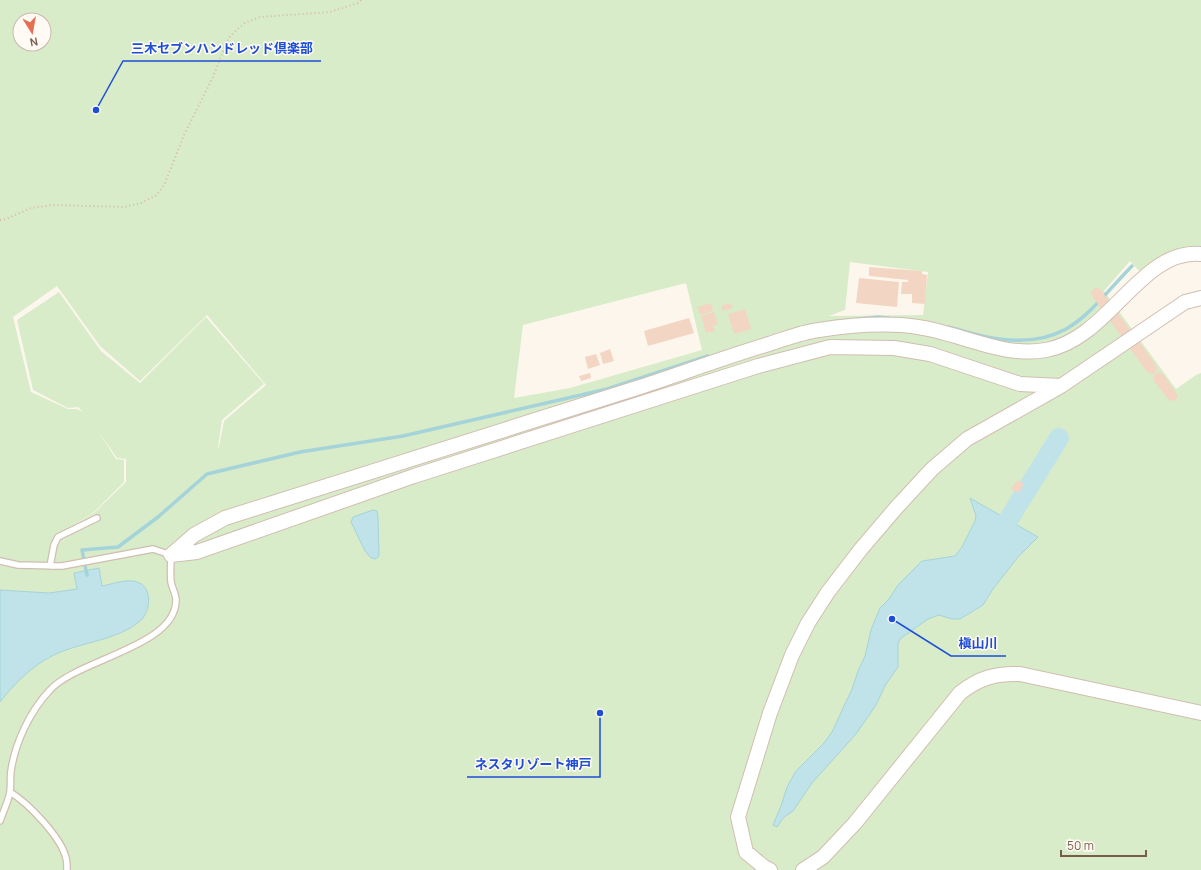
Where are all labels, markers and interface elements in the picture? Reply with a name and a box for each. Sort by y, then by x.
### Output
north arrow [12,12,52,52]
text: N [29,34,39,50]
callout: 三木セブンハンドレッド倶楽部 [123,36,321,61]
text: 三木セブンハンドレッド倶楽部 [131,39,313,57]
callout: 槇山川 [951,631,1006,656]
text: 槇山川 [958,634,998,652]
callout: ネスタリゾート神戸 [467,752,600,777]
text: ネスタリゾート神戸 [474,755,592,773]
scale bar [1061,832,1146,858]
text: 50 m [1067,837,1094,854]

